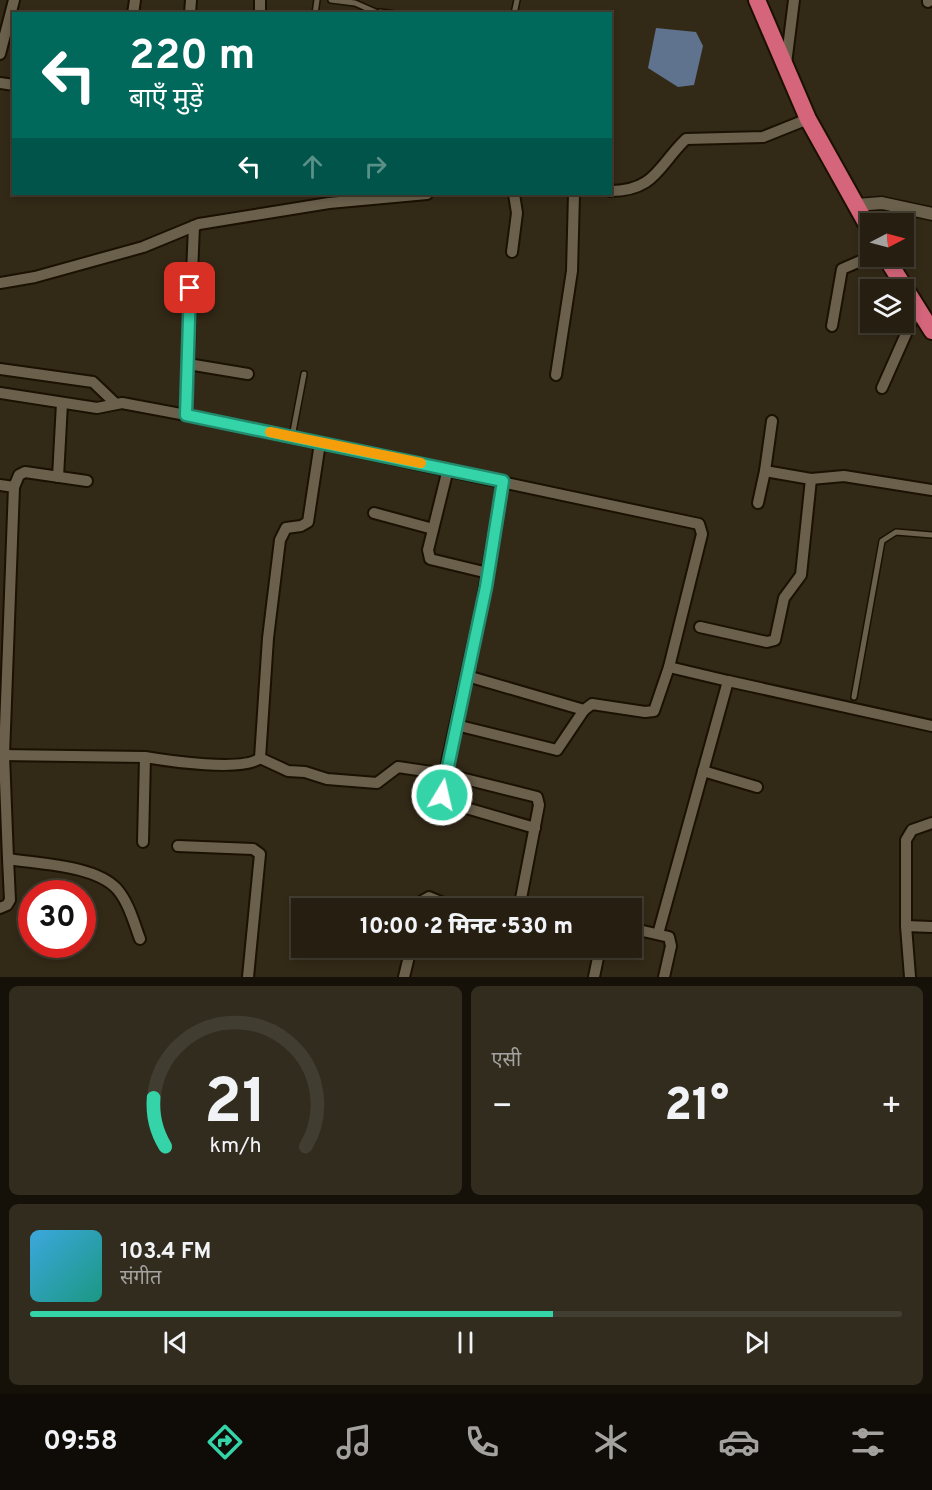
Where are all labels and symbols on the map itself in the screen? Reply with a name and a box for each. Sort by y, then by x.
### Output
north arrow [860,213,914,267]
pin [164,262,215,313]
position arrow [410,763,474,827]
speed limit sign: 30 [18,880,96,958]

